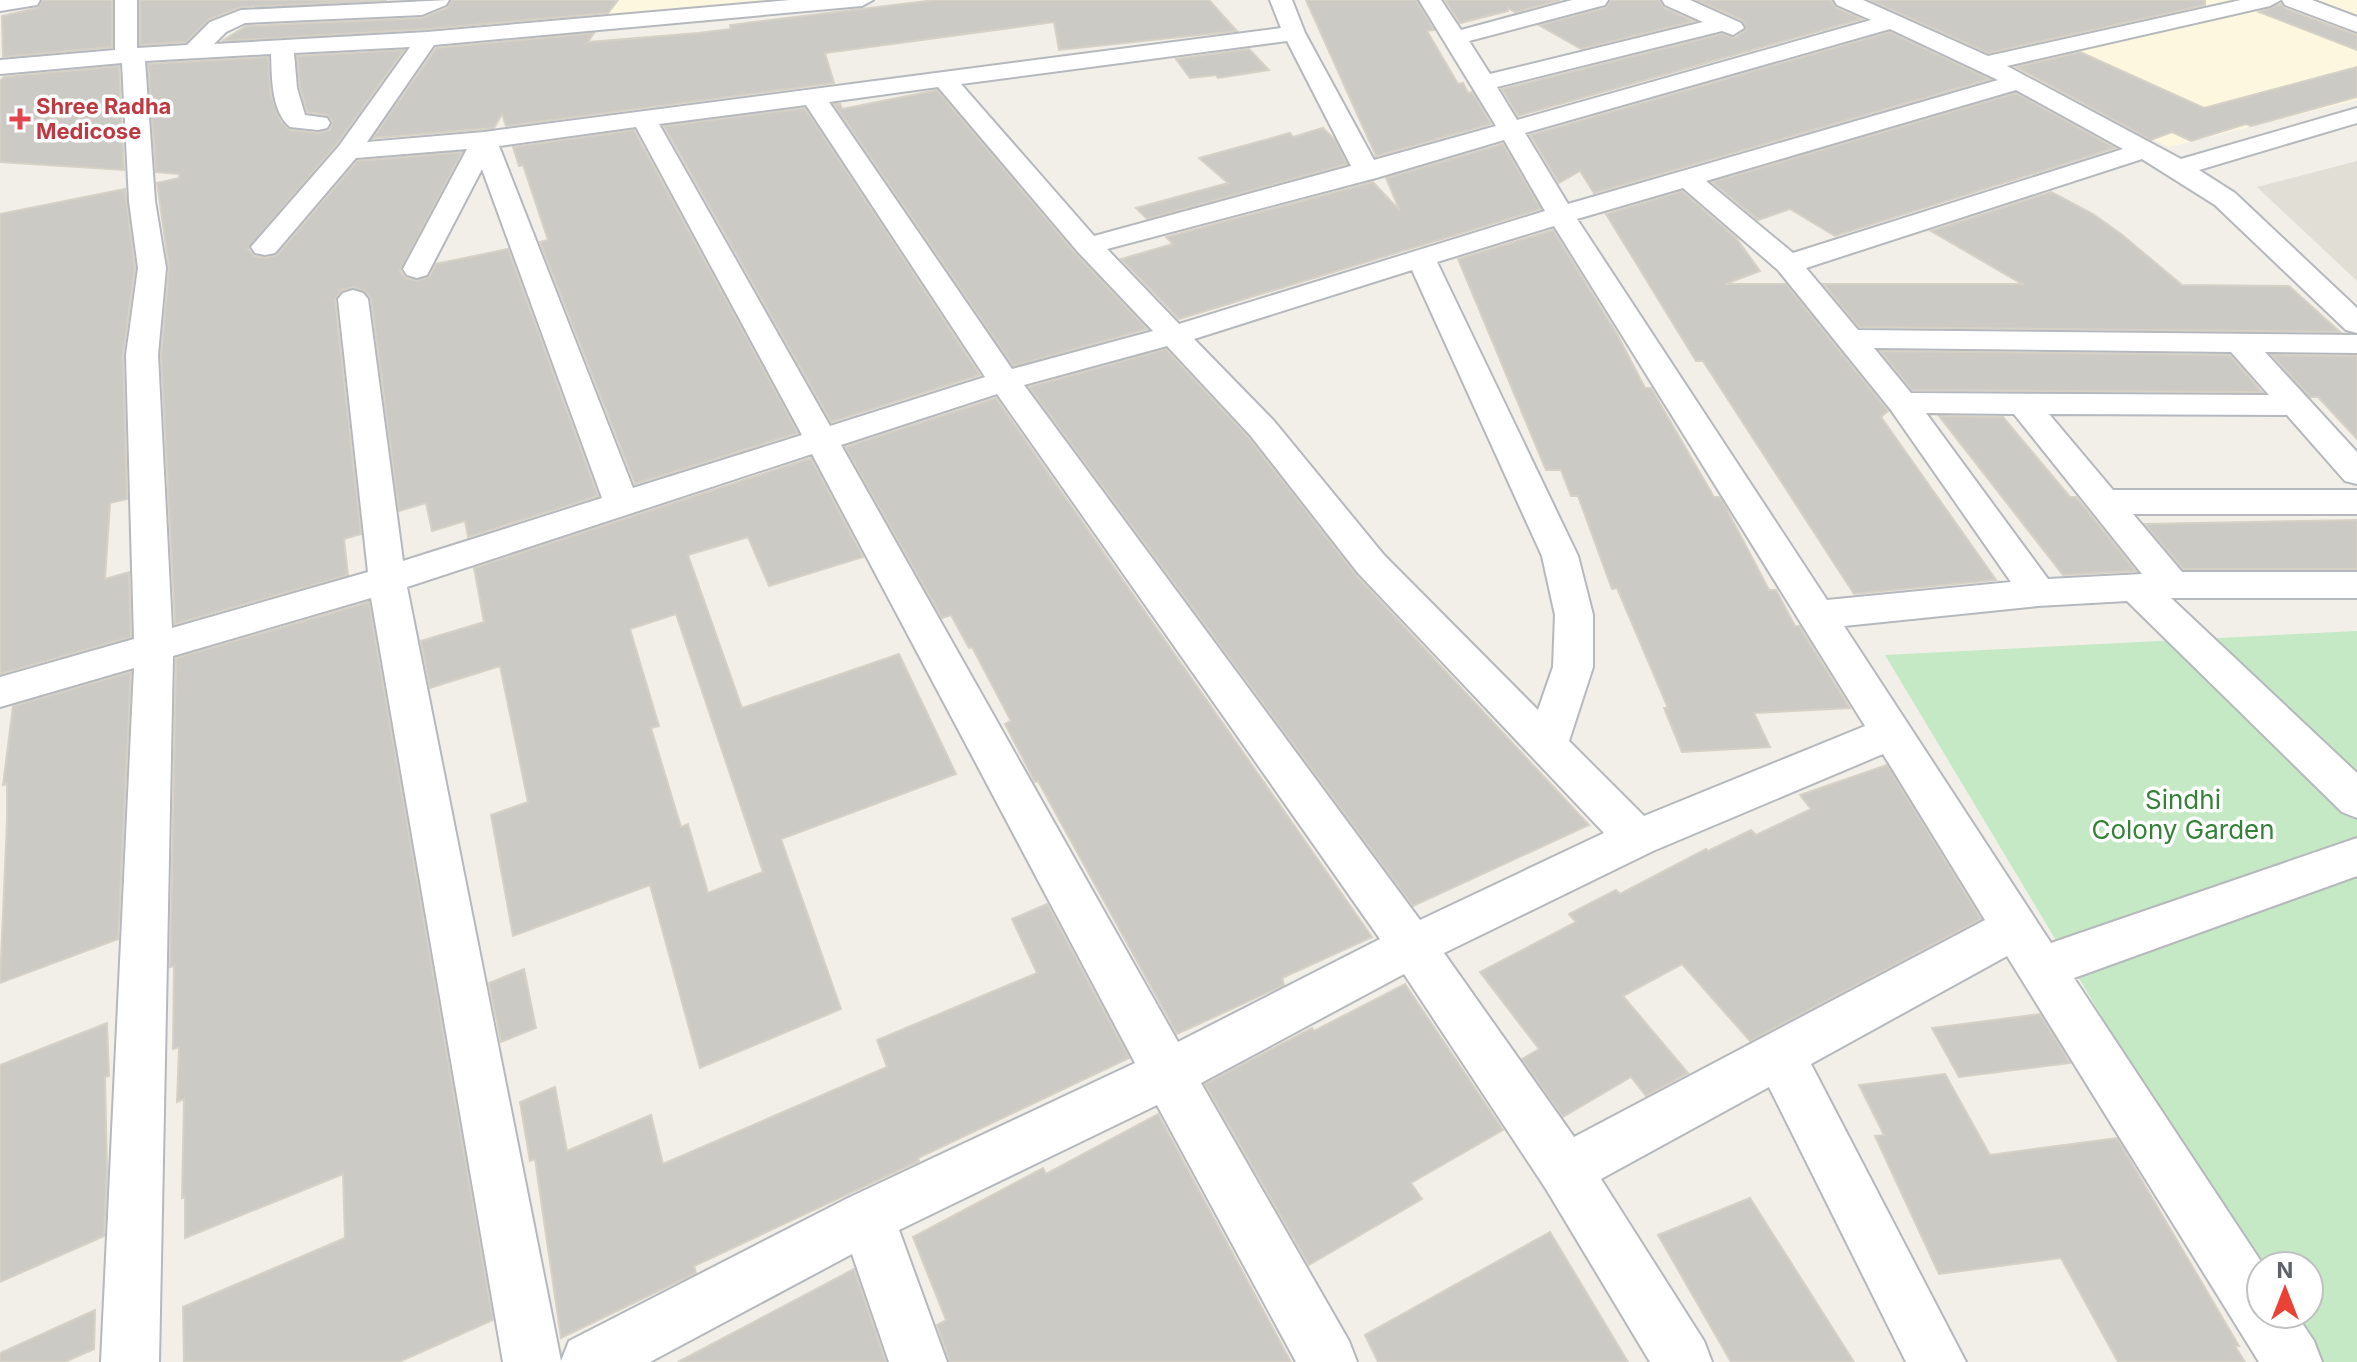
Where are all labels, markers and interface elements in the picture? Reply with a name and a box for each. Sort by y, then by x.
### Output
place label: Shree Radha Medicose [36,93,171,144]
marker: Shree Radha Medicose [11,110,29,128]
park label: Sindhi Colony Garden [2091,784,2275,845]
north arrow [2245,1250,2325,1330]
text: N [2277,1257,2293,1283]

